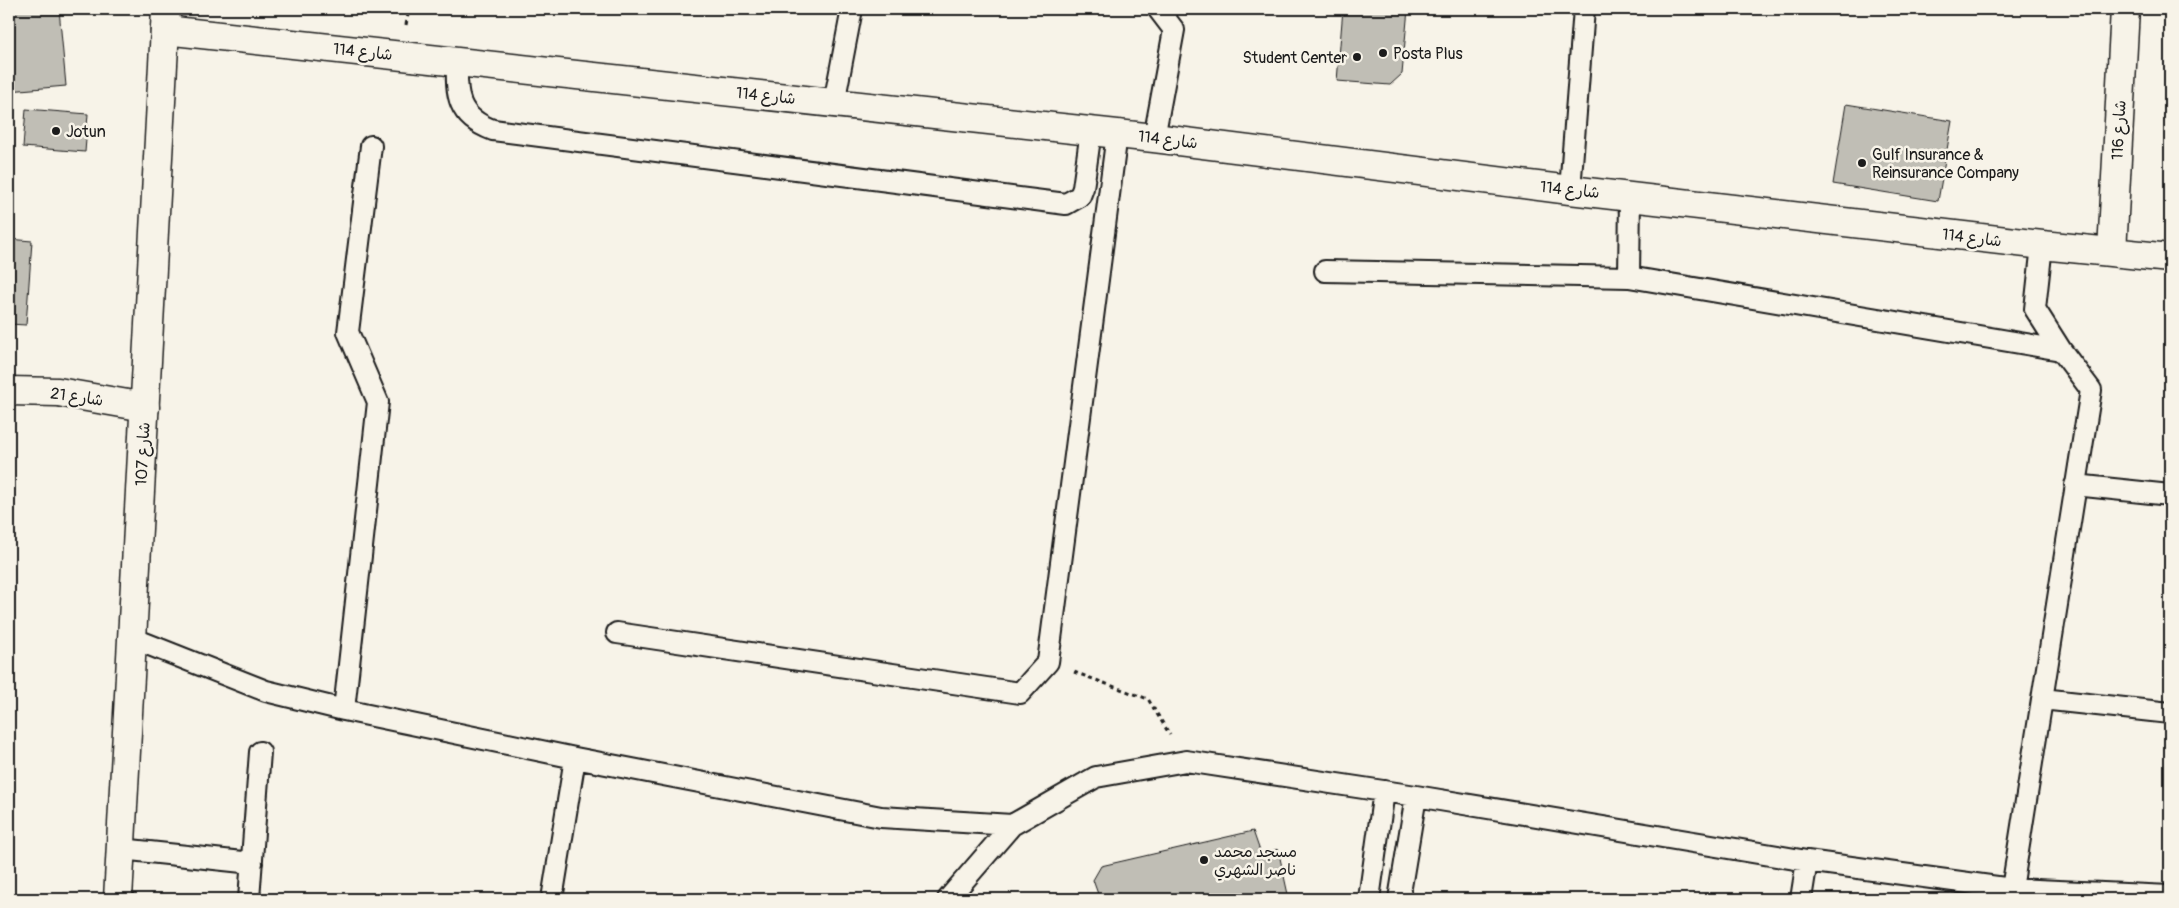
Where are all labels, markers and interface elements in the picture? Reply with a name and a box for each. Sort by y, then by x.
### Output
street label: شارع 114 [332,39,394,66]
place label: Posta Plus [1393,44,1463,64]
marker: Posta Plus [1377,47,1389,59]
place label: Student Center [1242,48,1347,68]
marker: Student Center [1351,51,1363,63]
street label: شارع 114 [735,83,797,110]
street label: شارع 116 [2107,100,2132,161]
place label: Jotun [66,122,106,142]
marker: Jotun [50,125,62,137]
street label: شارع 114 [1137,126,1199,155]
place label: Gulf Insurance & Reinsurance Company [1872,145,2019,183]
marker: Gulf Insurance & Reinsurance Company [1856,157,1868,169]
street label: شارع 114 [1539,177,1601,204]
street label: شارع 114 [1941,224,2003,253]
street label: شارع 21 [49,383,105,412]
street label: شارع 107 [131,422,156,486]
place label: مسجد محمد ناصر الشهري [1214,842,1297,881]
marker: مسجد محمد ناصر الشهري [1198,854,1210,866]

